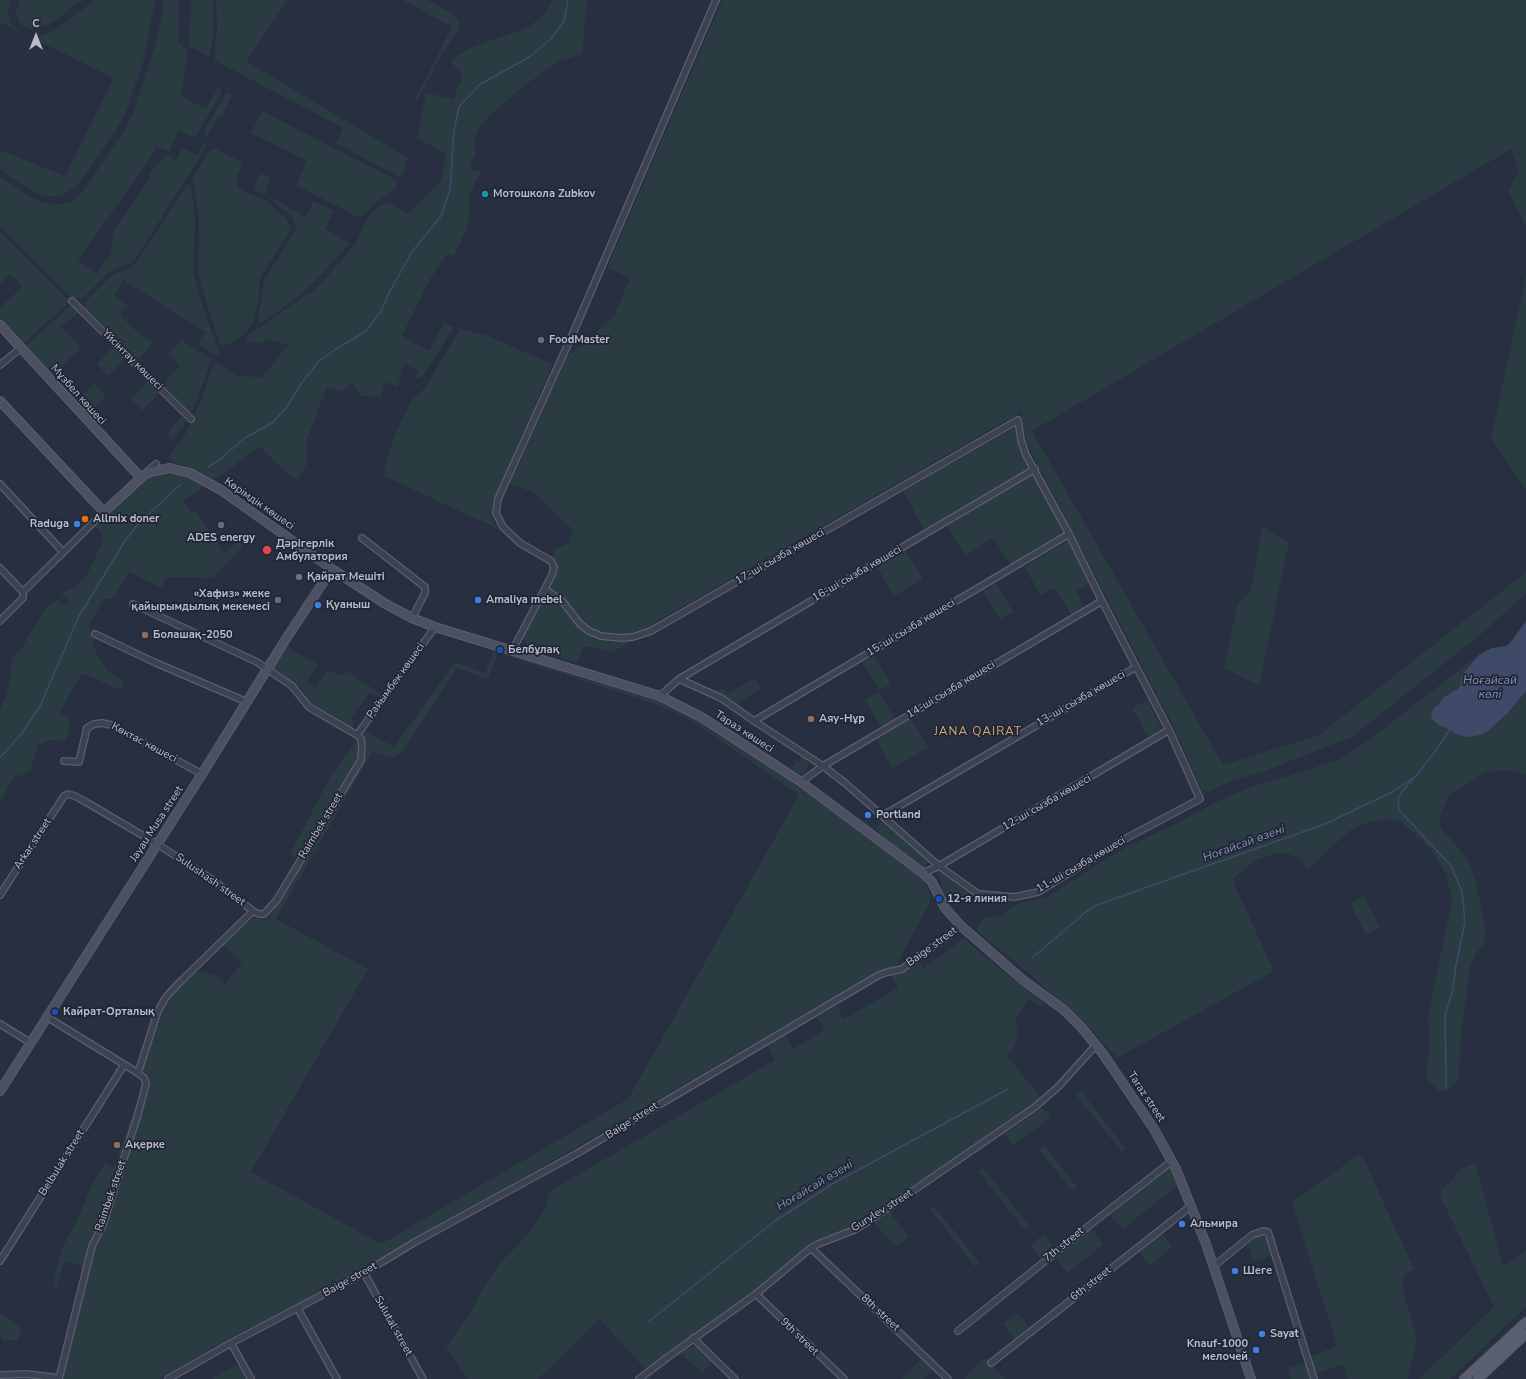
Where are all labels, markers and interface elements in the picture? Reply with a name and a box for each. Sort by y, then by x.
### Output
north arrow [16,16,56,56]
text: С [32,16,40,31]
place label: Мотошкола Zubkov [493,187,595,201]
marker: Мотошкола Zubkov [480,189,490,199]
street label: Үйсінтау көшесі [99,327,165,393]
place label: FoodMaster [549,333,610,347]
marker: FoodMaster [536,335,546,345]
street label: Мұзбел көшесі [47,362,109,428]
street label: Көрімдік көшесі [222,475,296,533]
place label: Allmix doner [93,512,159,526]
marker: Allmix doner [80,514,90,524]
place label: Raduga [30,517,69,531]
marker: Raduga [72,519,82,529]
marker: ADES energy [216,520,226,530]
street label: 17-ші сызба көшесі [733,526,827,588]
place label: ADES energy [187,531,255,545]
place label: Дәрігерлік Амбулатория [276,537,348,563]
street label: 16-ші сызба көшесі [810,543,904,605]
marker: Дәрігерлік Амбулатория [261,544,273,556]
place label: Қайрат Мешіті [307,570,385,584]
marker: Қайрат Мешіті [294,572,304,582]
place label: «Хафиз» жеке қайырымдылық мекемесі [131,587,270,613]
place label: Amaliya mebel [486,593,563,607]
marker: «Хафиз» жеке қайырымдылық мекемесі [273,595,283,605]
marker: Amaliya mebel [473,595,483,605]
street label: 15-ші сызба көшесі [865,596,957,660]
place label: Қуаныш [326,598,370,612]
marker: Қуаныш [313,600,323,610]
place label: Болашақ-2050 [153,628,233,642]
marker: Болашақ-2050 [140,630,150,640]
street label: Райымбек көшесі [364,641,428,721]
place label: Белбұлақ [508,643,559,657]
marker: Белбұлақ [495,645,505,655]
street label: 14-ші сызба көшесі [905,658,997,722]
street label: 13-ші сызба көшесі [1034,668,1128,730]
water label: Ноғайсай көлі [1463,674,1517,702]
street label: Тараз көшесі [712,708,776,756]
place label: Аяу-Нұр [819,712,865,726]
marker: Аяу-Нұр [806,714,816,724]
street label: Көктас көшесі [109,720,179,766]
district label: JANA QAIRAT [934,725,1022,739]
street label: 12-ші сызба көшесі [1000,772,1094,834]
street label: Jayau Musa street [128,784,186,864]
street label: Raimbek street [296,791,346,861]
place label: Portland [876,808,921,822]
marker: Portland [863,810,873,820]
street label: Arkar street [12,816,54,872]
water label: Ноғайсай өзені [1201,822,1287,866]
street label: 11-ші сызба көшесі [1034,834,1128,896]
street label: Sulushash street [172,851,248,909]
place label: 12-я линия [947,892,1007,906]
marker: 12-я линия [934,894,944,904]
street label: Baige street [904,924,960,970]
place label: Кайрат-Орталық [63,1005,155,1019]
marker: Кайрат-Орталық [50,1007,60,1017]
street label: Taraz street [1124,1069,1168,1125]
street label: Baige street [603,1100,661,1142]
street label: Belbulak street [37,1128,87,1198]
place label: Ақерке [125,1138,165,1152]
marker: Ақерке [112,1140,122,1150]
water label: Ноғайсай өзені [774,1158,856,1214]
street label: Raimbek street [93,1159,129,1233]
street label: Gurylev street [849,1187,915,1235]
place label: Альмира [1190,1217,1238,1231]
marker: Альмира [1177,1219,1187,1229]
street label: 7th street [1041,1225,1087,1265]
street label: Baige street [321,1260,379,1300]
street label: 6th street [1068,1264,1114,1304]
place label: Шеге [1243,1264,1272,1278]
marker: Шеге [1230,1266,1240,1276]
street label: 8th street [858,1292,902,1334]
street label: Sulutal street [371,1294,415,1358]
street label: 9th street [777,1316,821,1358]
place label: Sayat [1270,1327,1299,1341]
marker: Sayat [1257,1329,1267,1339]
place label: Knauf-1000 мелочей [1187,1337,1248,1363]
marker: Knauf-1000 мелочей [1251,1345,1261,1355]

